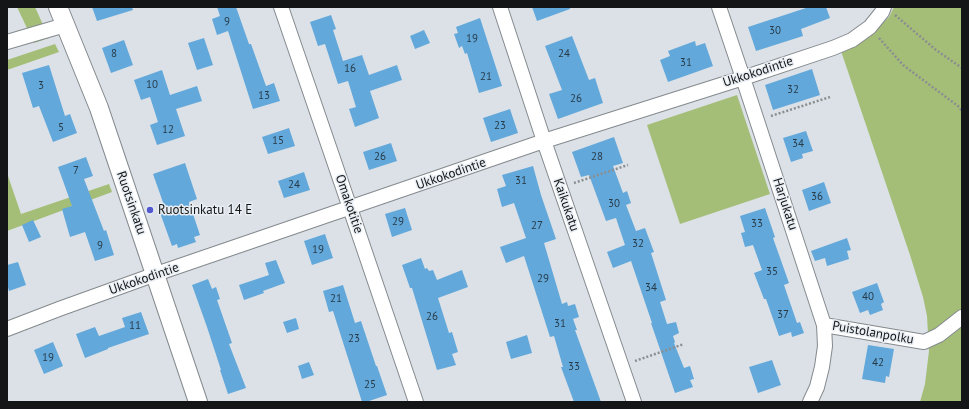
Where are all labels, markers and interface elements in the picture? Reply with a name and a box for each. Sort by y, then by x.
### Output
house number: 9 [224,15,230,29]
house number: 30 [769,24,781,38]
house number: 19 [466,32,478,46]
house number: 8 [111,47,117,61]
house number: 24 [558,47,570,61]
street label: Ukkokodintie [721,53,795,91]
house number: 31 [680,56,692,70]
house number: 16 [344,62,356,76]
house number: 21 [480,70,492,84]
house number: 10 [146,78,158,92]
house number: 3 [38,79,44,93]
house number: 32 [787,83,799,97]
house number: 13 [258,89,270,103]
house number: 26 [570,92,582,106]
house number: 23 [494,119,506,133]
house number: 5 [58,121,64,135]
house number: 12 [162,123,174,137]
house number: 15 [272,134,284,148]
house number: 34 [792,137,804,151]
house number: 26 [374,150,386,164]
house number: 28 [591,150,603,164]
street label: Ukkokodintie [414,155,488,193]
house number: 7 [73,164,79,178]
street label: Ruotsinkatu [113,169,149,237]
street label: Omakotitie [332,172,366,236]
house number: 31 [515,174,527,188]
street label: Harjukatu [769,176,801,232]
street label: Kaikukatu [550,177,582,233]
house number: 24 [288,178,300,192]
house number: 36 [811,190,823,204]
house number: 30 [608,197,620,211]
place label: Ruotsinkatu 14 E [158,202,252,218]
marker: Ruotsinkatu 14 E [145,205,155,215]
house number: 29 [392,215,404,229]
house number: 33 [751,217,763,231]
house number: 27 [531,219,543,233]
house number: 32 [632,237,644,251]
house number: 9 [97,239,103,253]
house number: 19 [312,243,324,257]
street label: Ukkokodintie [107,260,181,298]
house number: 35 [766,265,778,279]
house number: 29 [537,272,549,286]
house number: 34 [645,281,657,295]
house number: 40 [862,290,874,304]
house number: 21 [330,292,342,306]
house number: 37 [777,308,789,322]
house number: 26 [426,310,438,324]
house number: 31 [554,317,566,331]
street label: Puistolanpolku [831,318,915,348]
house number: 11 [129,319,141,333]
house number: 23 [348,332,360,346]
house number: 19 [42,351,54,365]
house number: 42 [872,356,884,370]
house number: 33 [568,360,580,374]
house number: 25 [364,378,376,392]

